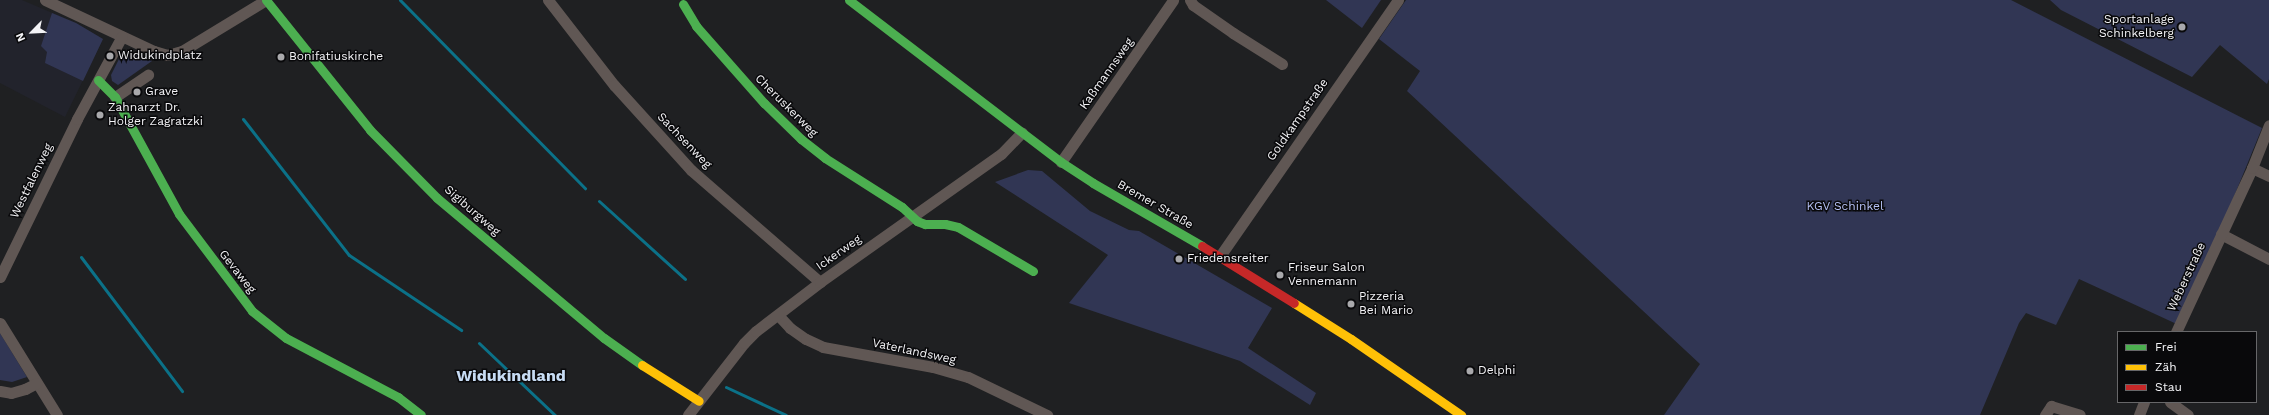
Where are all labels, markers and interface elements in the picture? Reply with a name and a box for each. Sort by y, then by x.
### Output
north arrow [12,12,52,52]
place label: Sportanlage Schinkelberg [2099,13,2174,41]
marker: Sportanlage Schinkelberg [2177,22,2187,32]
text: N [13,31,28,43]
street label: Kaßmannsweg [1077,35,1137,113]
place label: Widukindplatz [118,49,202,63]
place label: Bonifatiuskirche [289,50,383,64]
marker: Widukindplatz [105,51,115,61]
marker: Bonifatiuskirche [276,52,286,62]
street label: Cheruskerweg [752,72,820,140]
street label: Goldkampstraße [1264,76,1332,164]
place label: Grave [145,85,178,99]
marker: Grave [132,87,142,97]
place label: Zahnarzt Dr. Holger Zagratzki [108,101,203,129]
marker: Zahnarzt Dr. Holger Zagratzki [95,110,105,120]
street label: Sachsenweg [654,110,714,172]
street label: Westfalenweg [8,141,56,221]
street label: Bremer Straße [1114,177,1196,233]
street label: Sigiburgweg [441,183,503,239]
park label: KGV Schinkel [1806,200,1884,214]
street label: Ickerweg [814,232,864,274]
street label: Weberstraße [2165,240,2209,314]
street label: Gevaweg [216,247,258,297]
place label: Friedensreiter [1187,252,1269,266]
marker: Friedensreiter [1174,254,1184,264]
place label: Friseur Salon Vennemann [1288,261,1365,289]
marker: Friseur Salon Vennemann [1275,270,1285,280]
place label: Pizzeria Bei Mario [1359,290,1413,318]
marker: Pizzeria Bei Mario [1346,299,1356,309]
legend [2117,331,2257,403]
street label: Vaterlandsweg [871,336,957,368]
text: Frei [2155,340,2177,354]
text: Zäh [2155,360,2177,374]
place label: Delphi [1478,364,1515,378]
district label: Widukindland [456,366,566,386]
marker: Delphi [1465,366,1475,376]
text: Stau [2155,380,2182,394]

